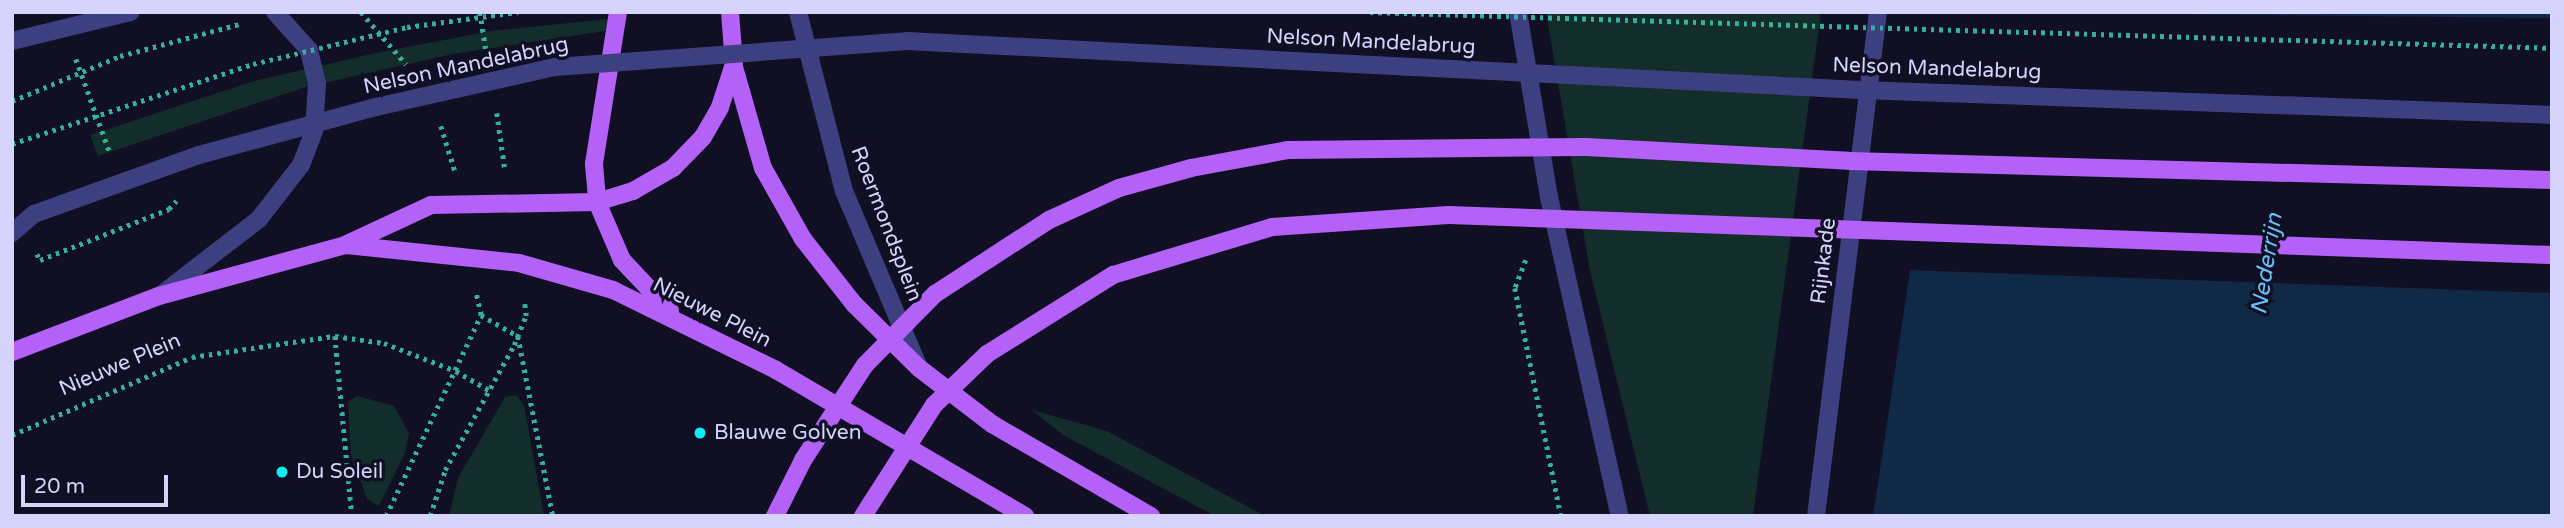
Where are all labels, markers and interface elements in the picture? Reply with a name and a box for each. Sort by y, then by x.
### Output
street label: Nelson Mandelabrug [1266,24,1476,60]
street label: Nelson Mandelabrug [361,32,571,100]
street label: Nelson Mandelabrug [1832,53,2042,85]
street label: Roermondsplein [845,143,927,305]
water label: Nederrijn [2245,212,2289,316]
street label: Rijnkade [1806,217,1842,305]
street label: Nieuwe Plein [649,272,775,354]
street label: Nieuwe Plein [55,328,185,402]
place label: Blauwe Golven [714,420,862,446]
marker: Blauwe Golven [692,425,708,441]
place label: Du Soleil [296,459,383,485]
scale bar [24,462,172,506]
marker: Du Soleil [274,464,290,480]
text: 20 m [34,474,85,499]

